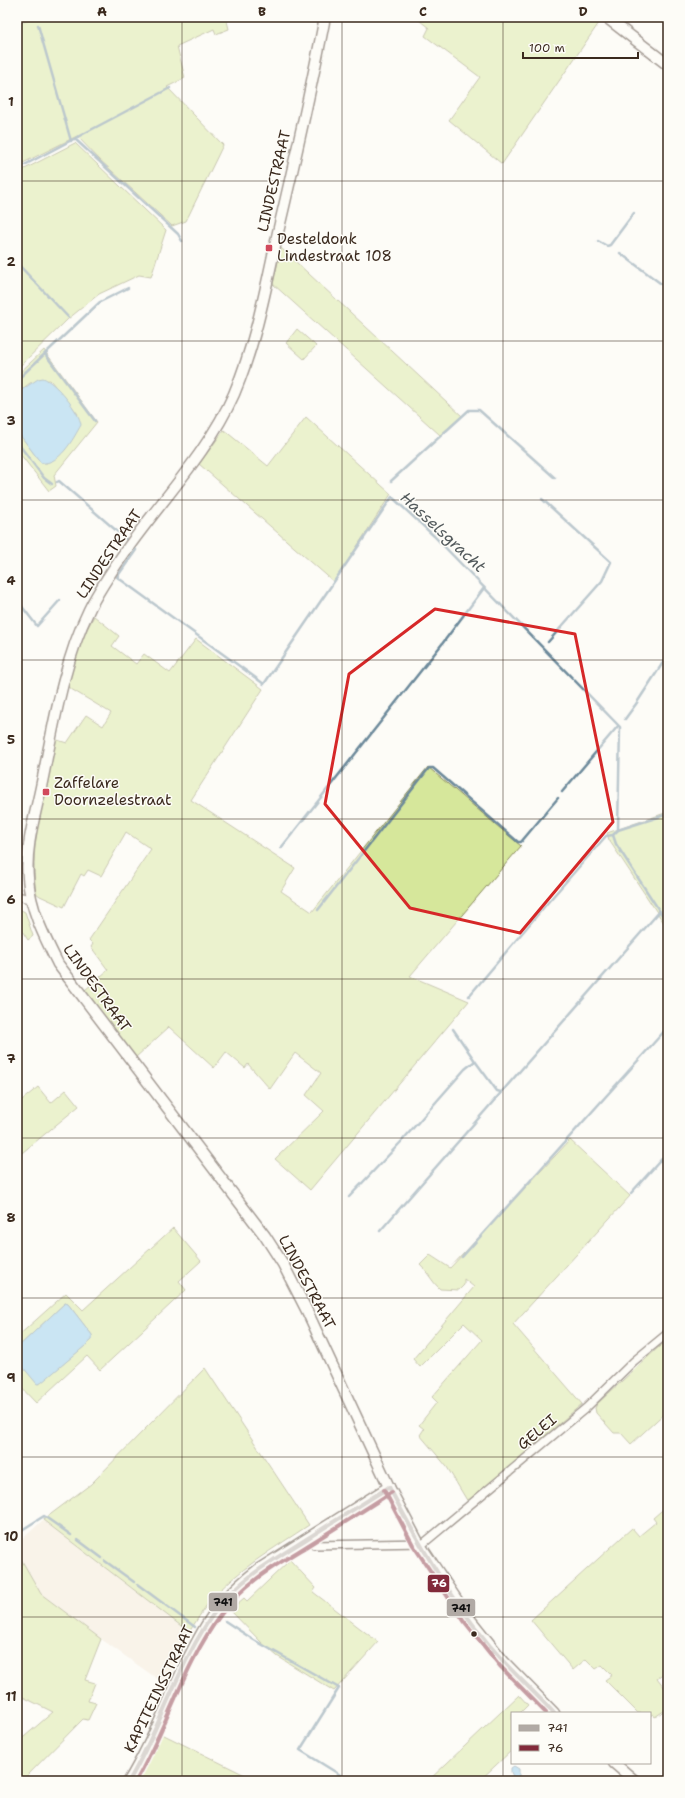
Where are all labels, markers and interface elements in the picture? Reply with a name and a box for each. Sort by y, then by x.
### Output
text: A [97,3,107,20]
text: B [258,3,266,20]
text: C [419,3,427,20]
text: D [578,3,588,20]
scale bar [523,34,638,60]
text: 100 m [529,40,565,56]
text: 1 [8,93,14,110]
street label: LINDESTRAAT [253,128,295,234]
place label: Desteldonk Lindestraat 108 [277,229,392,266]
marker: Desteldonk Lindestraat 108 [264,243,274,253]
text: 2 [6,253,16,270]
text: 3 [6,412,16,429]
water label: Hasselsgracht [396,487,490,577]
street label: LINDESTRAAT [72,505,146,603]
text: 4 [6,572,16,589]
text: 5 [7,731,15,748]
place label: Zaffelare Doornzelestraat [54,773,172,810]
marker: Zaffelare Doornzelestraat [41,787,51,797]
text: 6 [6,891,16,908]
street label: LINDESTRAAT [58,940,136,1036]
text: 7 [6,1050,16,1067]
text: 8 [6,1209,16,1226]
street label: LINDESTRAAT [274,1231,340,1333]
text: 9 [6,1369,16,1386]
street label: GELEI [513,1410,561,1454]
text: 10 [4,1528,18,1545]
line badge: 76 [427,1574,450,1593]
text: 76 [431,1576,447,1591]
line badge: 741 [208,1592,238,1612]
text: 741 [213,1595,233,1610]
line badge: 741 [446,1598,476,1617]
text: 741 [451,1601,471,1616]
street label: KAPITEINSSTRAAT [119,1622,199,1756]
unlabelled marker [469,1629,479,1639]
text: 11 [5,1688,17,1705]
legend [511,1712,651,1764]
text: 741 [547,1720,568,1736]
text: 76 [547,1740,563,1756]

